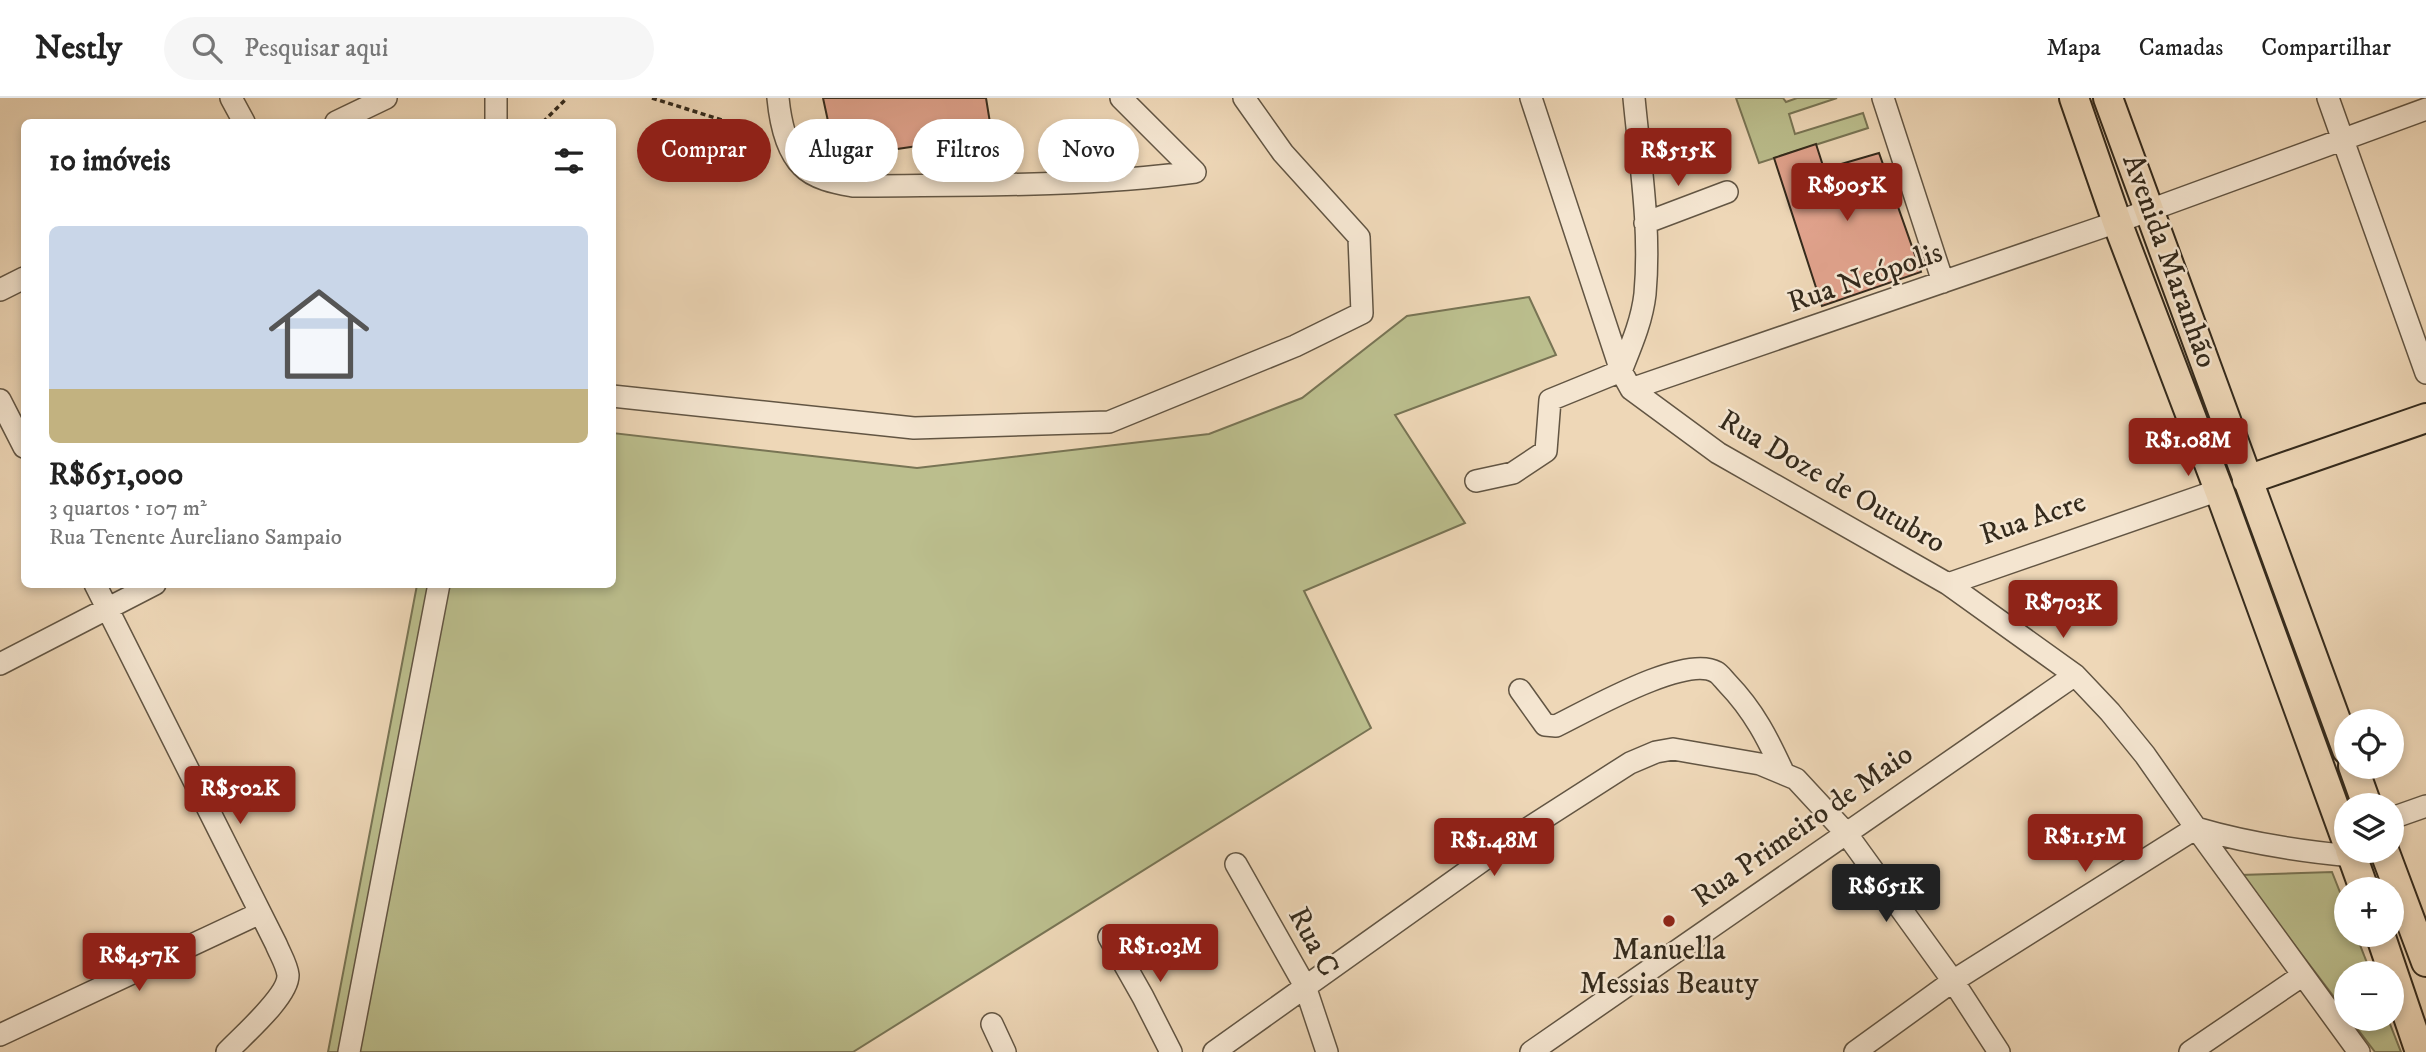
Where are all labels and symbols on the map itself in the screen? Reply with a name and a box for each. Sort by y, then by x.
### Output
pin: R$515K [1621,129,1735,188]
street label: Avenida Maranhão [2113,149,2225,373]
pin: R$905K [1790,164,1904,223]
street label: Rua Neópolis [1783,234,1947,322]
street label: Rua Doze de Outubro [1712,402,1952,562]
pin: R$1.08M [2123,418,2253,478]
street label: Rua Acre [1975,484,2091,554]
pin: R$703K [2006,580,2120,640]
street label: Rua Primeiro de Maio [1685,736,1921,916]
pin: R$502K [183,766,297,826]
pin: R$1.15M [2020,814,2150,874]
pin: R$1.48M [1429,818,1559,878]
pin: R$651K [1829,864,1943,924]
street label: Rua C [1279,901,1347,983]
marker: Manuella Messias Beauty [1661,913,1677,929]
pin: R$1.03M [1095,924,1225,984]
place label: Manuella Messias Beauty [1580,932,1759,1003]
pin: R$457K [82,934,196,993]

